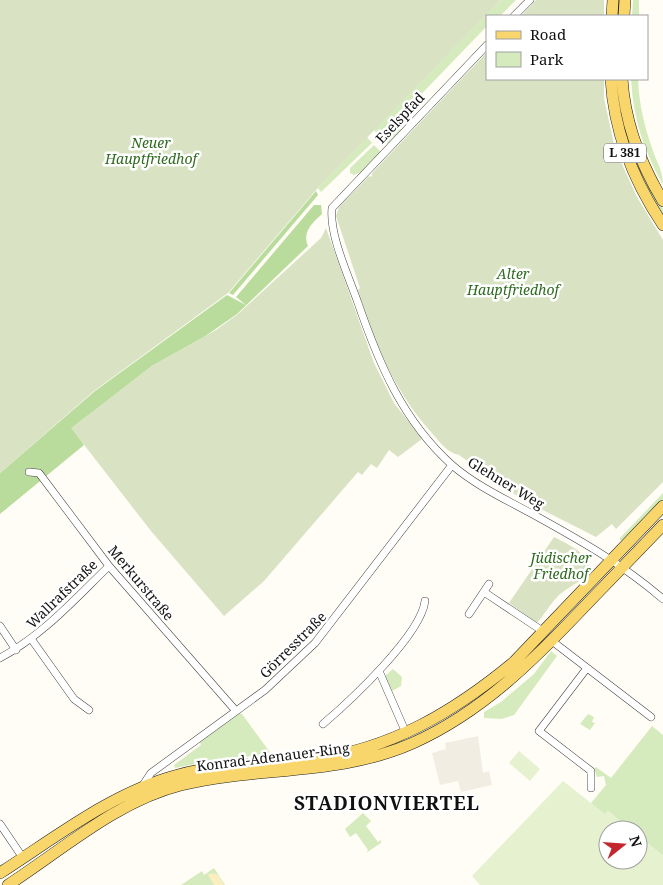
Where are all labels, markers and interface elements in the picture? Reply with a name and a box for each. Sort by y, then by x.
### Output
legend [486,15,648,80]
text: Road [530,24,566,44]
text: Park [530,49,564,69]
street label: Eselspfad [371,88,428,147]
park label: Neuer Hauptfriedhof [104,133,200,168]
road number: L 381 [604,144,646,162]
park label: Alter Hauptfriedhof [466,264,562,299]
street label: Glehner Weg [464,452,549,513]
street label: Merkurstraße [104,541,179,624]
park label: Jüdischer Friedhof [528,548,592,583]
street label: Wallrafstraße [22,555,101,632]
street label: Görresstraße [255,607,330,682]
street label: Konrad-Adenauer-Ring [195,738,351,775]
district label: STADIONVIERTEL [294,790,480,816]
north arrow [598,820,648,870]
text: N [625,833,647,849]

